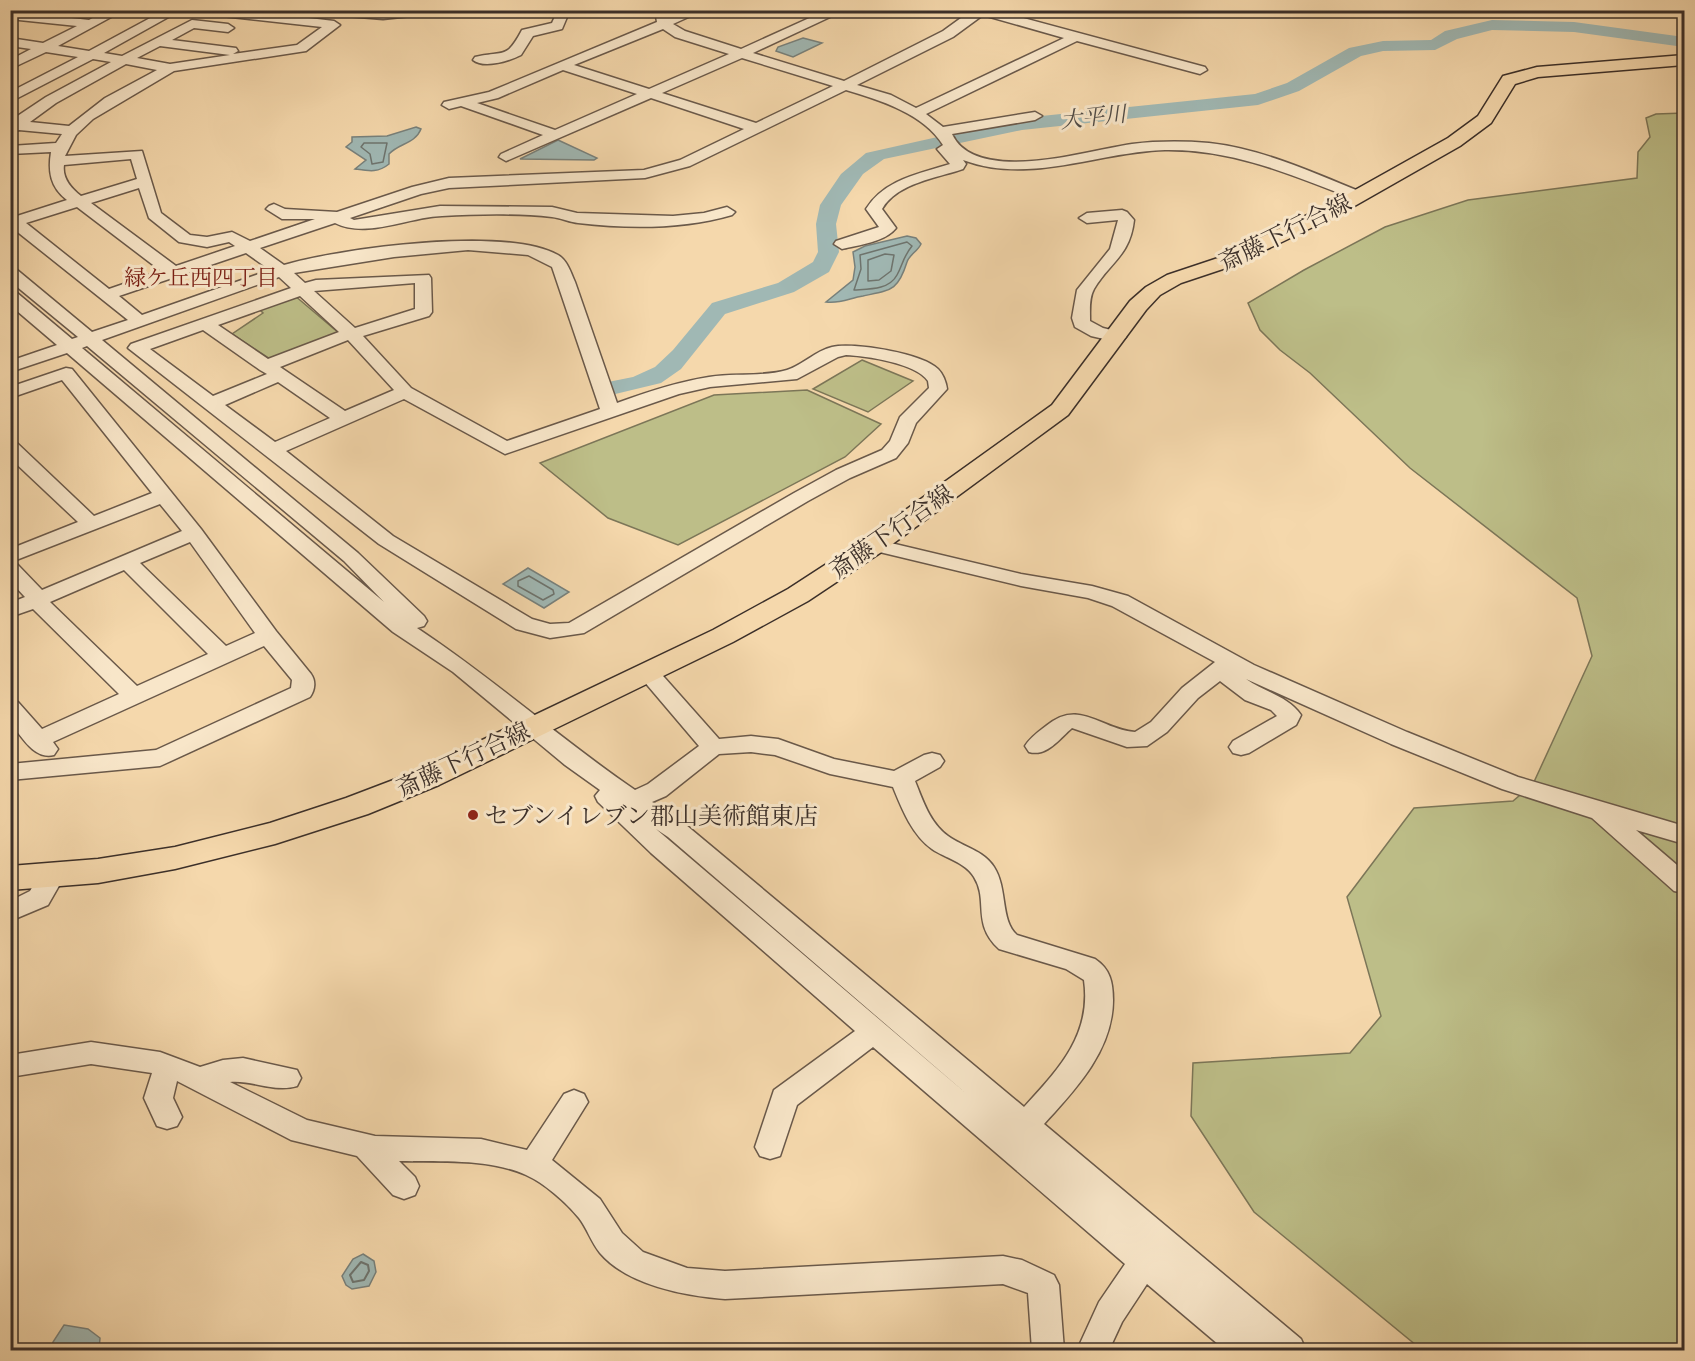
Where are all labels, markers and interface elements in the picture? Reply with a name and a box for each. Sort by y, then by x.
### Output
water label: 大平川 [1059,99,1129,135]
street label: 斎藤下行合線 [1213,187,1357,277]
district label: 緑ケ丘西四丁目 [124,263,278,292]
street label: 斎藤下行合線 [823,477,959,585]
street label: 斎藤下行合線 [391,715,535,803]
place label: セブンイレブン郡山美術館東店 [485,800,818,831]
marker: セブンイレブン郡山美術館東店 [466,808,480,822]

